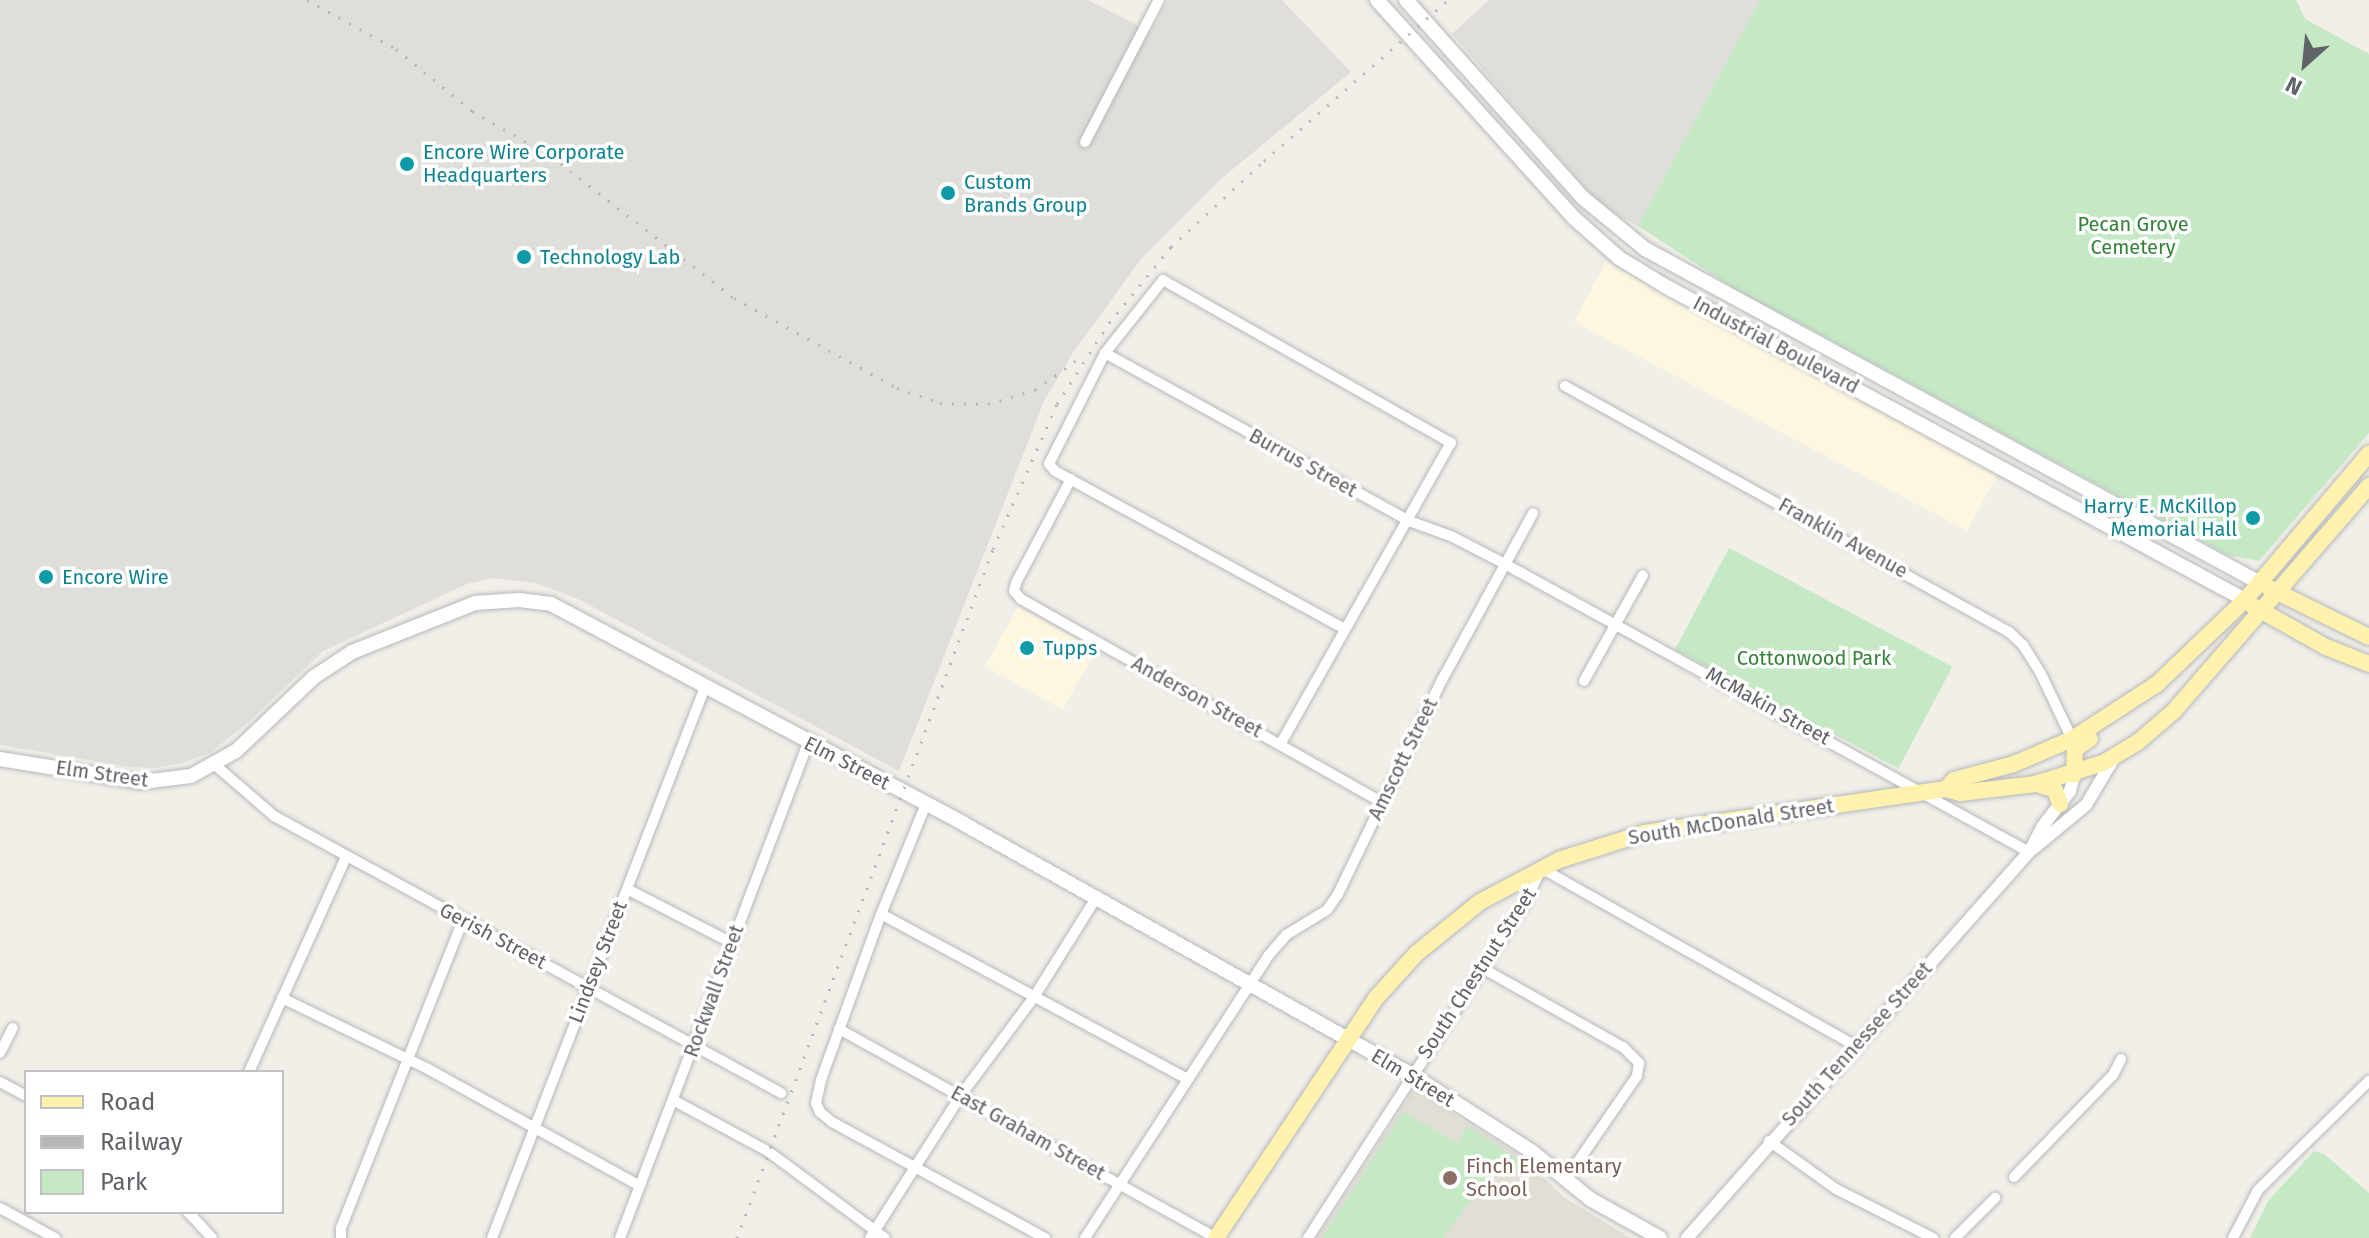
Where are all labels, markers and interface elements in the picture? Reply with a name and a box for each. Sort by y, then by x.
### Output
north arrow [2265,24,2345,104]
text: N [2281,70,2307,101]
place label: Encore Wire Corporate Headquarters [423,140,624,187]
marker: Encore Wire Corporate Headquarters [398,155,416,173]
place label: Custom Brands Group [964,170,1087,217]
marker: Custom Brands Group [939,184,957,202]
park label: Pecan Grove Cemetery [2077,212,2189,259]
place label: Technology Lab [540,245,680,269]
marker: Technology Lab [515,248,533,266]
street label: Industrial Boulevard [1689,291,1863,399]
street label: Burrus Street [1245,423,1361,503]
street label: Franklin Avenue [1774,493,1912,583]
place label: Harry E. McKillop Memorial Hall [2083,494,2237,541]
marker: Harry E. McKillop Memorial Hall [2244,509,2262,527]
place label: Encore Wire [62,565,169,589]
marker: Encore Wire [37,568,55,586]
place label: Tupps [1043,636,1097,660]
marker: Tupps [1018,639,1036,657]
park label: Cottonwood Park [1737,646,1891,670]
street label: Anderson Street [1127,651,1267,743]
street label: McMakin Street [1702,662,1834,750]
street label: Amscott Street [1363,694,1443,824]
street label: Elm Street [800,731,894,795]
street label: Elm Street [54,756,150,792]
street label: South McDonald Street [1626,794,1836,850]
street label: South Chestnut Street [1413,883,1541,1063]
street label: Gerish Street [435,898,551,974]
street label: Lindsey Street [564,898,632,1026]
street label: Rockwall Street [679,921,749,1061]
street label: South Tennessee Street [1777,957,1937,1131]
street label: Elm Street [1367,1044,1459,1112]
legend [24,1070,284,1214]
street label: East Graham Street [947,1081,1109,1185]
text: Road [100,1088,155,1116]
text: Railway [100,1128,183,1156]
place label: Finch Elementary School [1466,1154,1622,1201]
text: Park [100,1168,147,1196]
marker: Finch Elementary School [1441,1169,1459,1187]

